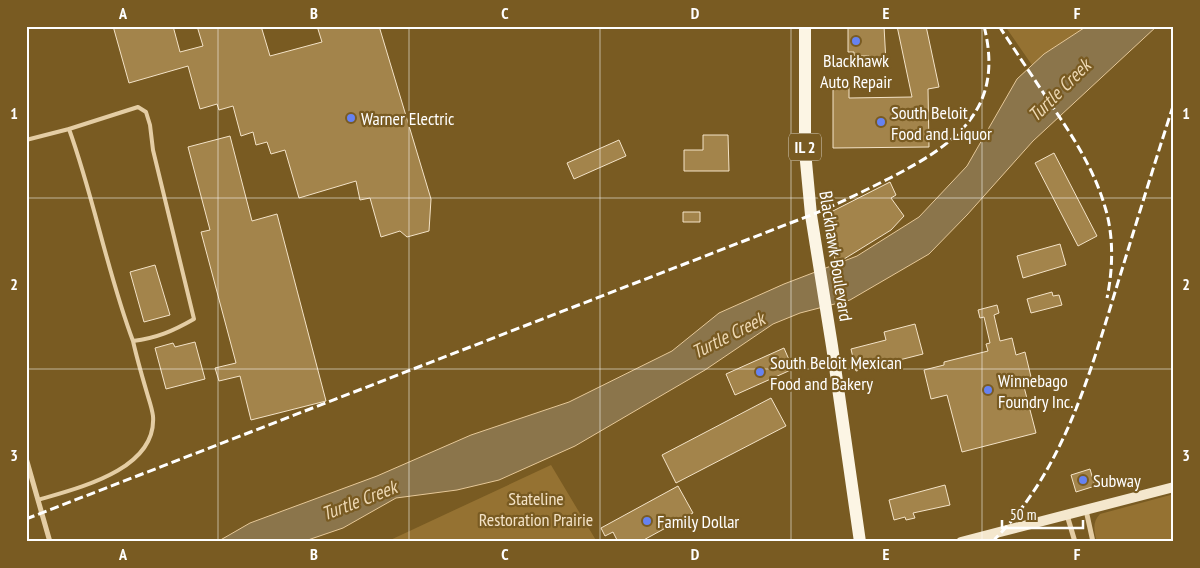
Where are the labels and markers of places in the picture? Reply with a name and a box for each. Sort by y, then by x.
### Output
marker: Blackhawk Auto Repair [850,35,862,47]
place label: Blackhawk Auto Repair [820,49,892,93]
place label: South Beloit Food and Liquor [891,101,992,145]
place label: Warner Electric [361,107,455,130]
marker: Warner Electric [345,112,357,124]
marker: South Beloit Food and Liquor [875,116,887,128]
place label: South Beloit Mexican Food and Bakery [770,351,902,395]
marker: South Beloit Mexican Food and Bakery [754,366,766,378]
place label: Winnebago Foundry Inc. [998,369,1073,413]
marker: Winnebago Foundry Inc. [982,384,994,396]
place label: Subway [1093,469,1141,492]
marker: Subway [1077,474,1089,486]
place label: Family Dollar [657,510,739,533]
marker: Family Dollar [641,515,653,527]

